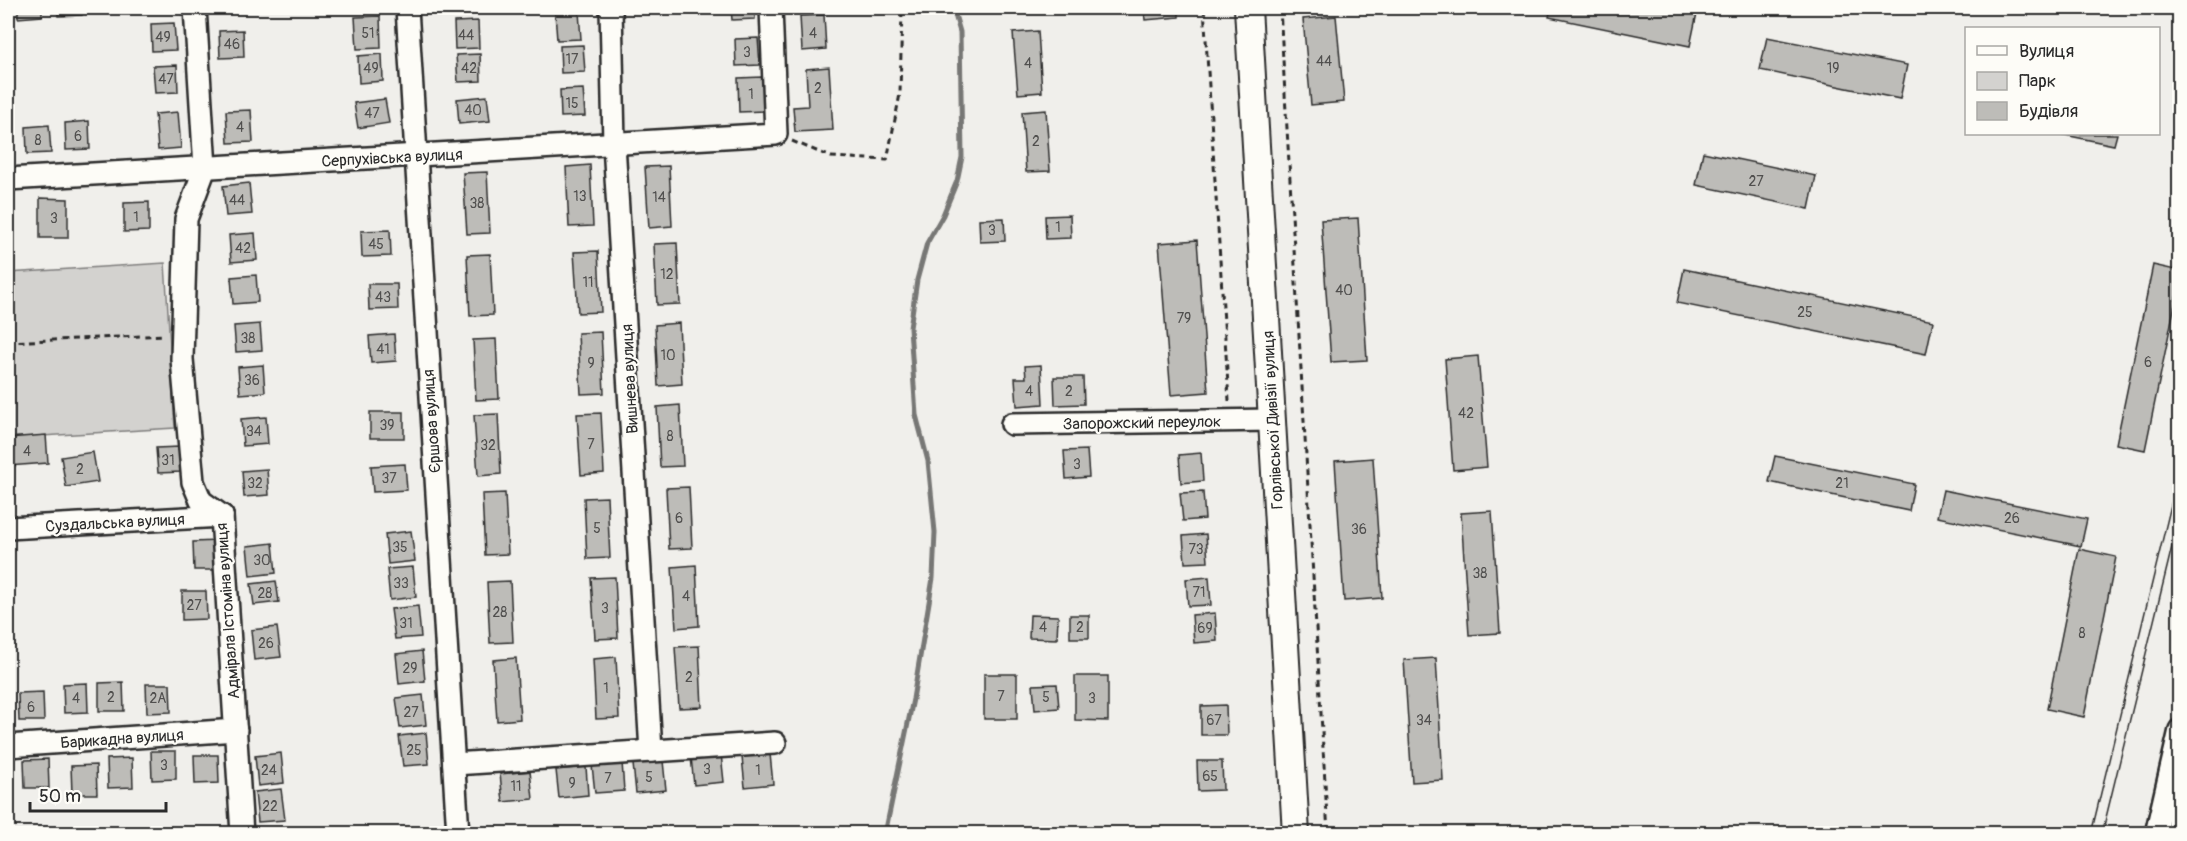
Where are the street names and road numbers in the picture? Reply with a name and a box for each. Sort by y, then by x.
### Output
street label: Серпухівська вулиця [321,144,463,172]
street label: Вишнева вулиця [617,324,643,434]
street label: Горлівської Дивізії вулиця [1258,330,1288,510]
street label: Єршова вулиця [418,369,446,473]
street label: Запорожский переулок [1063,412,1221,434]
street label: Суздальська вулиця [45,509,185,537]
street label: Адмірала Істоміна вулиця [212,522,244,700]
street label: Барикадна вулиця [60,725,184,753]

